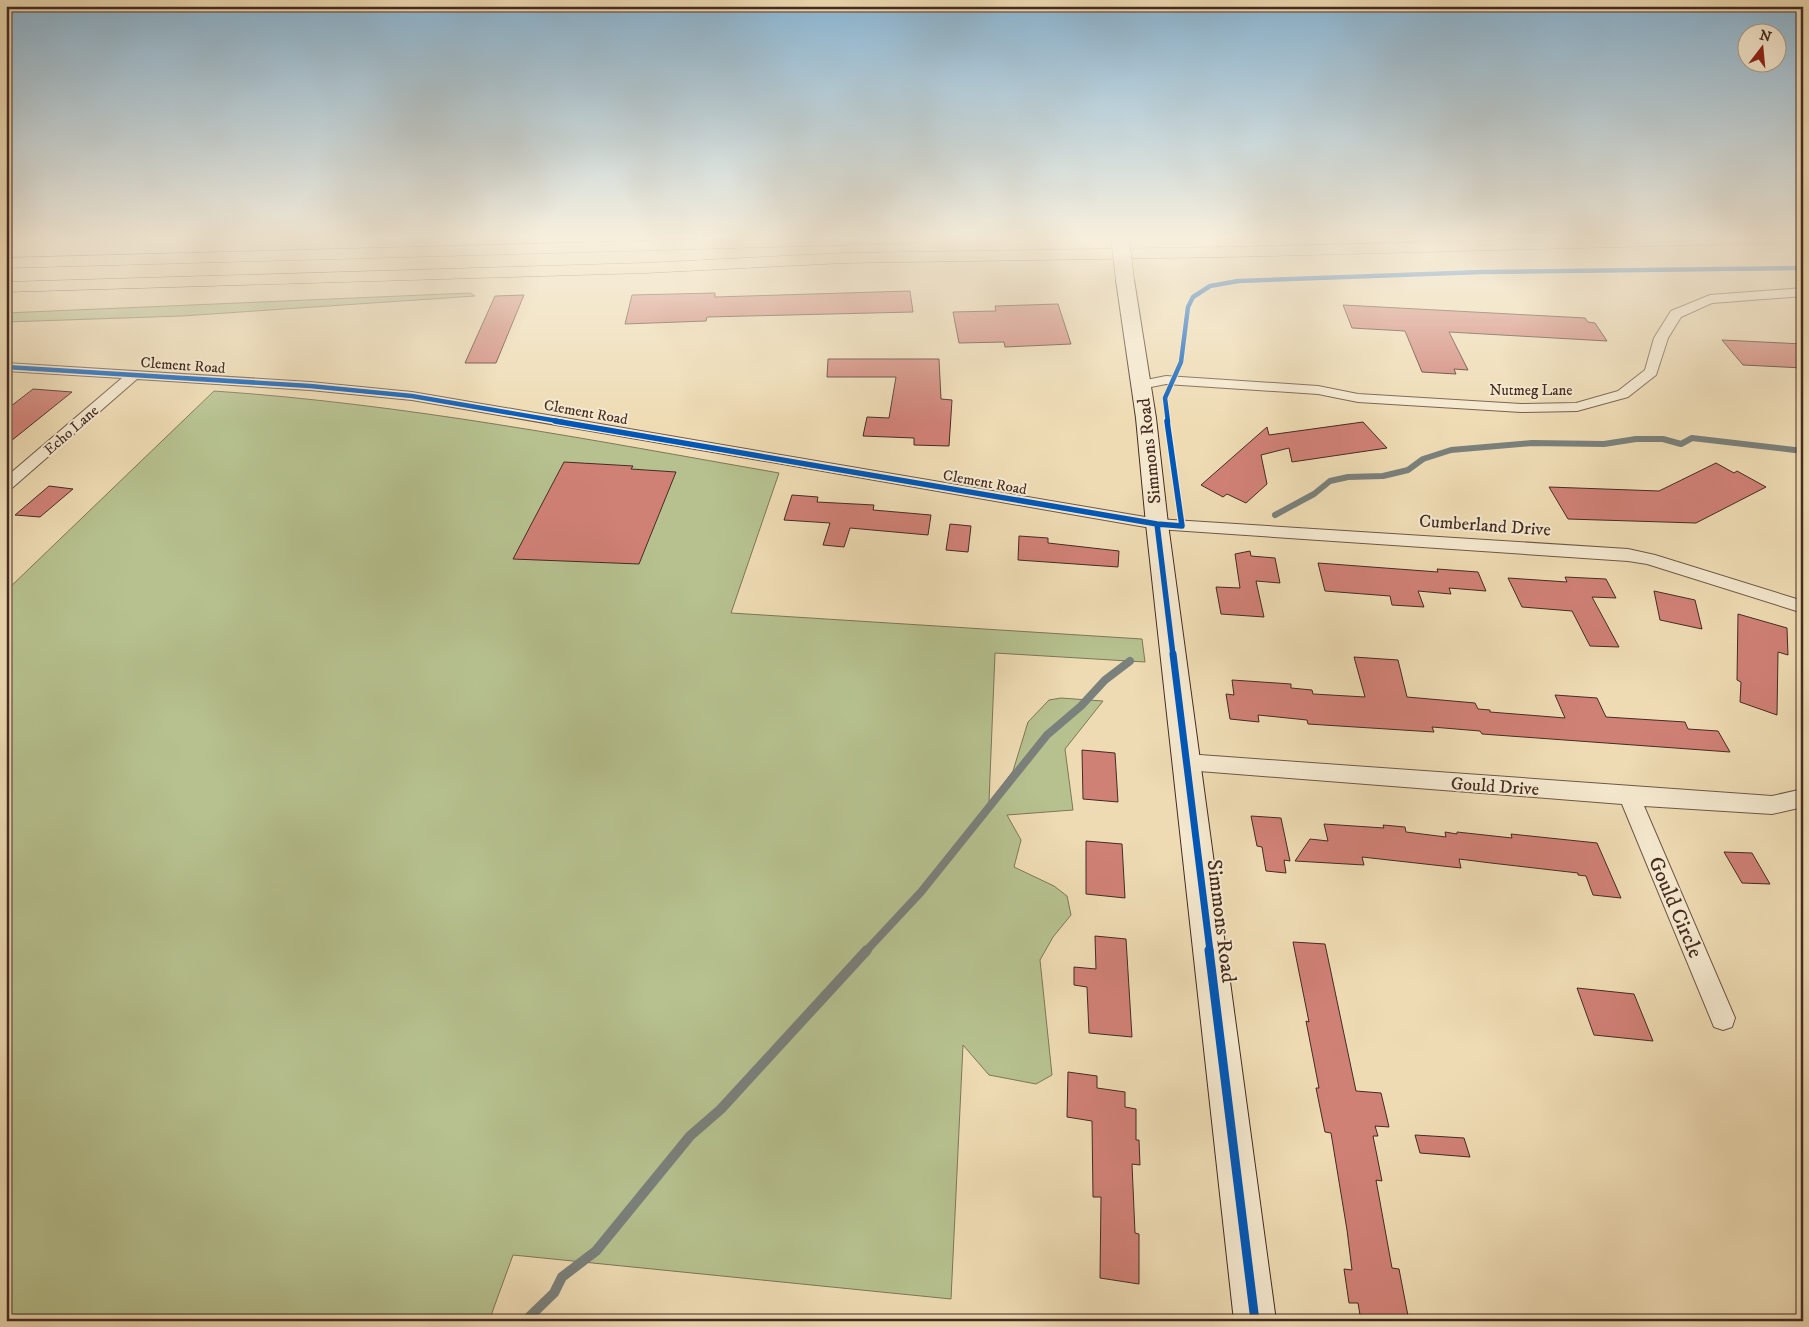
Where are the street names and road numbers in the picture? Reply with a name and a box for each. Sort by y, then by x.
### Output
street label: Clement Road [140,353,226,378]
street label: Nutmeg Lane [1489,381,1573,400]
street label: Clement Road [542,396,630,429]
street label: Simmons Road [1133,397,1166,505]
street label: Echo Lane [40,401,103,459]
street label: Clement Road [941,466,1029,499]
street label: Cumberland Drive [1418,510,1552,542]
street label: Gould Drive [1450,773,1540,801]
street label: Gould Circle [1642,853,1708,962]
street label: Simmons Road [1201,858,1242,985]

